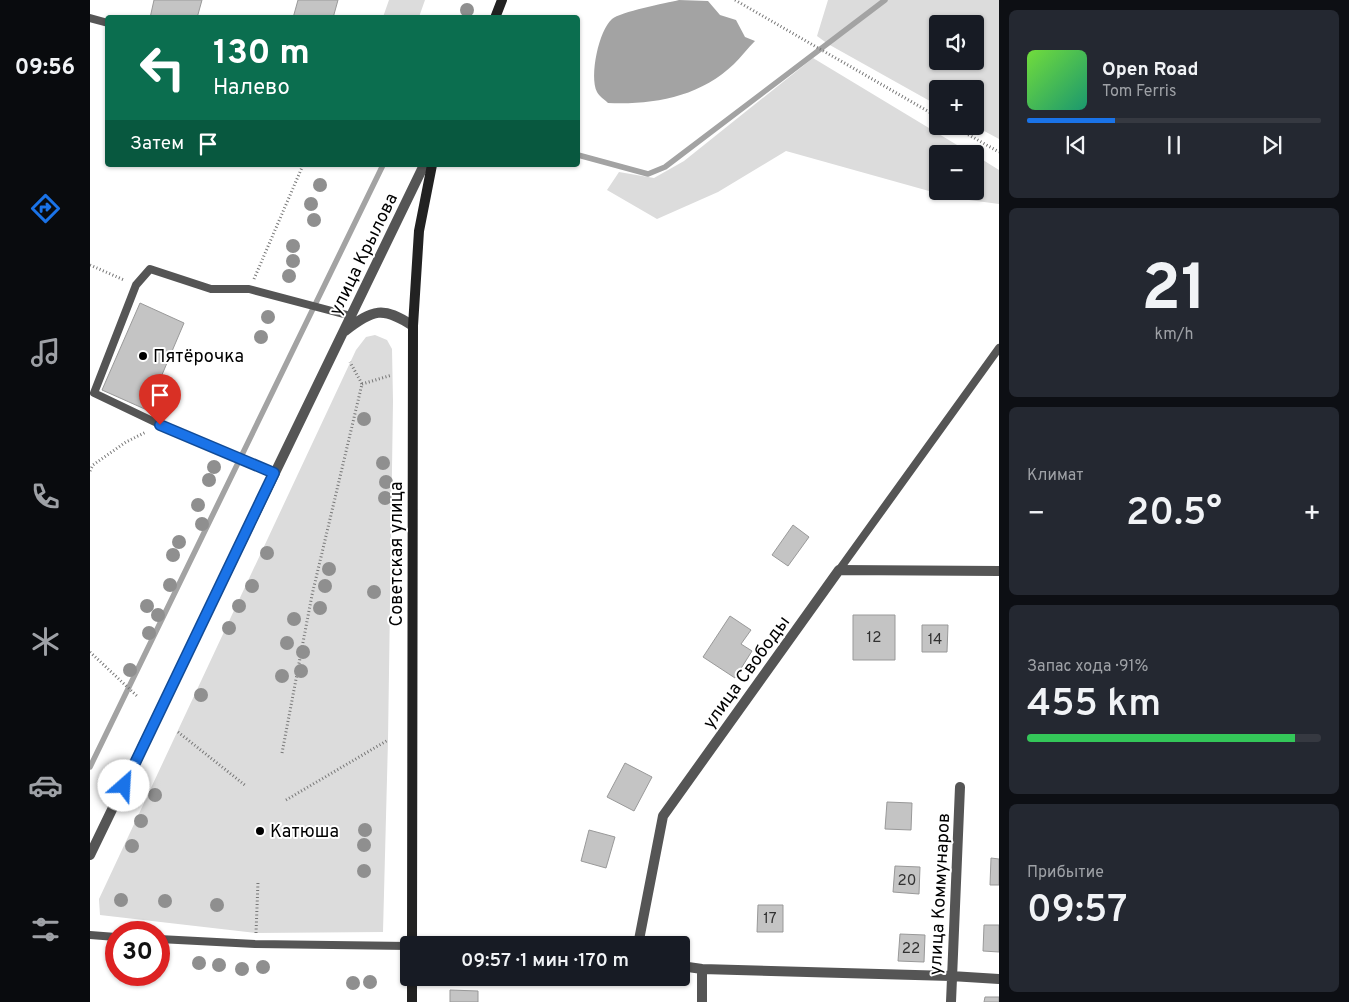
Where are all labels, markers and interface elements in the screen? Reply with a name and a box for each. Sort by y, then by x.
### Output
map controls [929,15,984,200]
button: sound [929,15,984,70]
text: 130 m [213,32,310,76]
icon: left [130,35,195,100]
text: 09:56 [15,55,75,82]
text: Open Road [1102,58,1198,82]
text: Налево [213,75,290,102]
button: + [929,80,984,135]
text: Tom Ferris [1102,82,1176,102]
icon: arrive [194,130,222,158]
icon: previous [1062,131,1090,159]
icon: pause [1160,131,1188,159]
icon: next [1258,131,1286,159]
text: Затем [130,132,184,156]
button: − [929,145,984,200]
street label: улица Крылова [325,190,404,320]
icon: directions [28,191,63,226]
text: 21 [1141,251,1207,333]
text: km/h [1155,325,1193,345]
icon: music [28,335,63,370]
place label: Пятёрочка [153,346,244,369]
marker: Пятёрочка [137,350,149,362]
pin [139,374,181,425]
icon: arrive [146,381,174,409]
text: Климат [1027,466,1084,486]
icon: phone [28,479,63,514]
street label: Советская улица [386,482,409,627]
text: 20.5° [1126,490,1222,539]
text: − [1027,497,1045,533]
text: + [1303,497,1321,533]
street label: улица Свободы [698,612,796,734]
icon: climate [28,624,63,659]
house number: 12 [867,629,881,648]
house number: 14 [928,631,942,650]
text: Запас хода · 91% [1027,657,1149,677]
text: 455 km [1027,681,1161,730]
position arrow [97,759,149,811]
icon: car [28,768,63,803]
street label: улица Коммунаров [925,812,956,976]
place label: Катюша [270,821,339,844]
marker: Катюша [254,825,266,837]
text: Прибытие [1027,863,1104,883]
house number: 20 [898,872,916,891]
text: 09:57 [1027,887,1127,936]
house number: 17 [763,910,777,929]
icon: filters [28,912,63,947]
speed limit sign: 30 [105,921,170,986]
house number: 22 [902,940,920,959]
text: 09:57 · 1 мин · 170 m [461,949,629,973]

